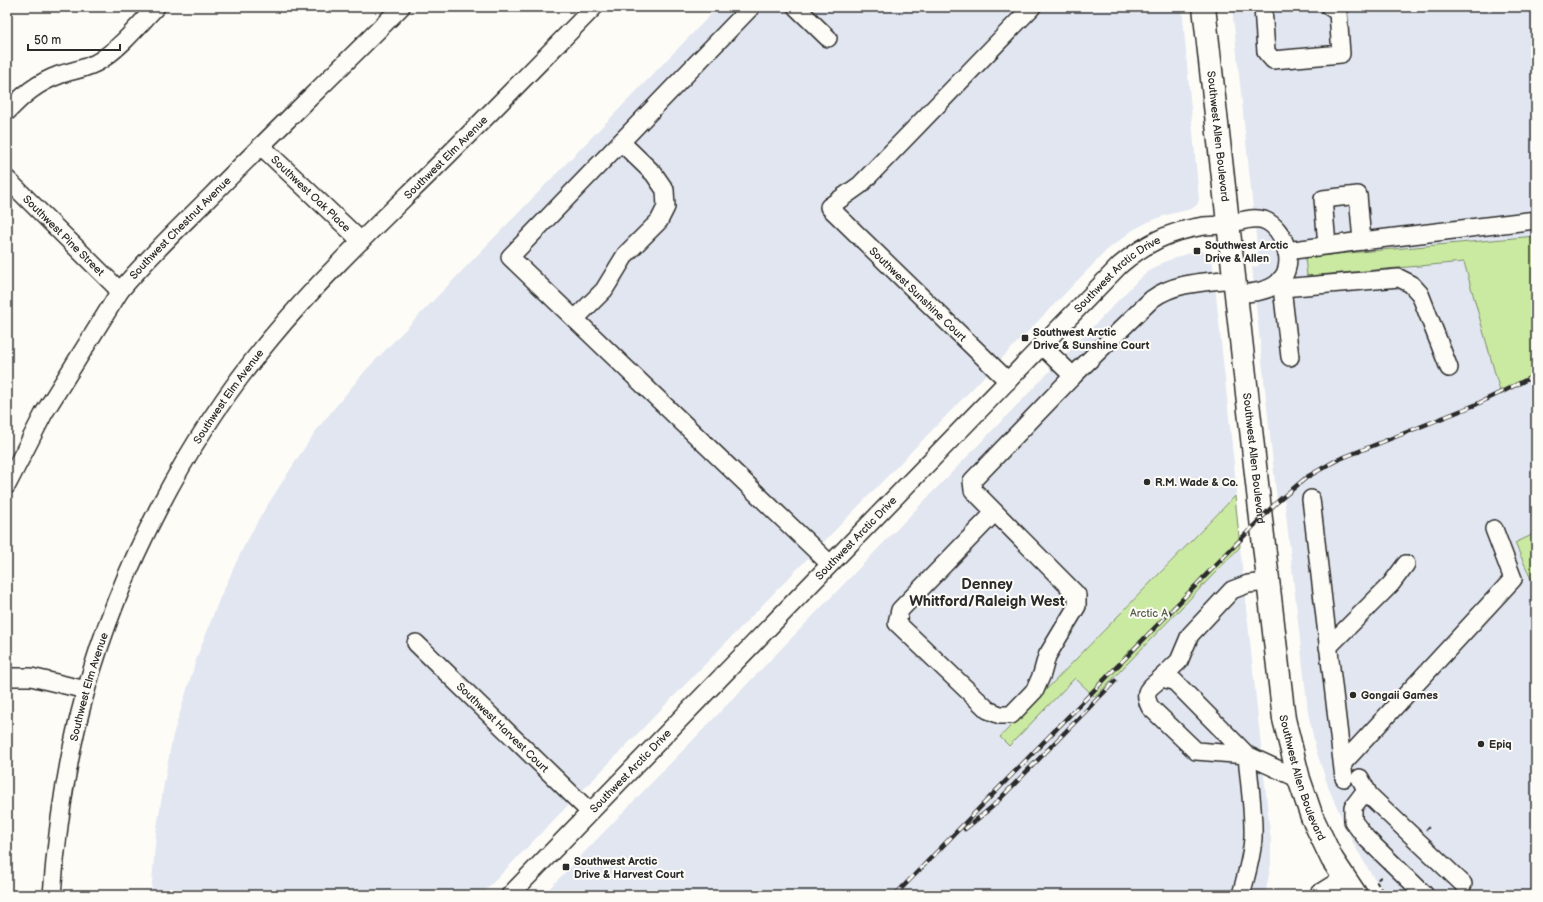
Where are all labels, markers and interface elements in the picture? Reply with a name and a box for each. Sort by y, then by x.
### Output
scale bar [28,26,120,52]
text: 50 m [34,33,61,48]
street label: Southwest Allen Boulevard [1204,70,1232,202]
street label: Southwest Elm Avenue [401,113,491,202]
street label: Southwest Oak Place [268,153,353,235]
street label: Southwest Chestnut Avenue [127,174,234,282]
street label: Southwest Pine Street [20,193,107,279]
street label: Southwest Arctic Drive [1072,233,1163,315]
place label: Southwest Arctic Drive & Allen [1205,239,1288,265]
street label: Southwest Sunshine Court [866,245,969,345]
marker: Southwest Arctic Drive & Allen [1192,246,1202,256]
place label: Southwest Arctic Drive & Sunshine Court [1033,326,1150,352]
marker: Southwest Arctic Drive & Sunshine Court [1020,333,1030,343]
street label: Southwest Elm Avenue [191,346,267,446]
street label: Southwest Allen Boulevard [1240,392,1267,524]
place label: R.M. Wade & Co. [1155,476,1238,489]
marker: R.M. Wade & Co. [1142,477,1152,487]
street label: Southwest Arctic Drive [813,494,900,583]
district label: Denney Whitford/Raleigh West [909,575,1065,611]
park label: Arctic A [1130,607,1168,620]
street label: Southwest Elm Avenue [68,630,111,742]
street label: Southwest Harvest Court [454,680,552,776]
place label: Gongaii Games [1361,689,1439,702]
marker: Gongaii Games [1348,690,1358,700]
street label: Southwest Allen Boulevard [1277,714,1328,843]
street label: Southwest Arctic Drive [587,726,674,815]
place label: Epiq [1489,738,1511,751]
marker: Epiq [1476,739,1486,749]
place label: Southwest Arctic Drive & Harvest Court [574,855,684,881]
marker: Southwest Arctic Drive & Harvest Court [561,862,571,872]

